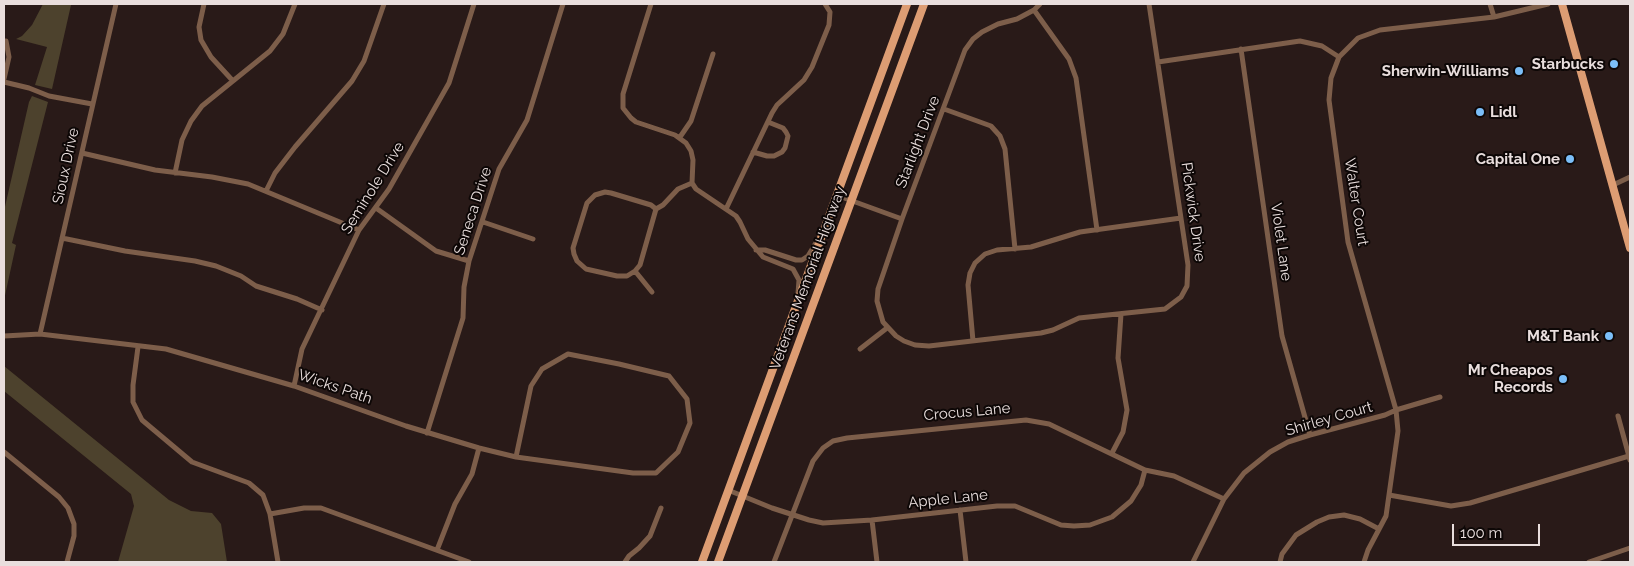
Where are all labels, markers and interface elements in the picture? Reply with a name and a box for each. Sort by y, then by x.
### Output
place label: Starbucks [1532,55,1604,73]
marker: Starbucks [1608,58,1620,70]
place label: Sherwin-Williams [1382,62,1509,80]
marker: Sherwin-Williams [1513,65,1525,77]
street label: Starlight Drive [892,93,944,191]
place label: Lidl [1490,103,1517,121]
marker: Lidl [1474,106,1486,118]
street label: Sioux Drive [49,126,83,206]
street label: Seminole Drive [338,139,408,237]
place label: Capital One [1476,150,1560,168]
marker: Capital One [1564,153,1576,165]
street label: Walter Court [1340,157,1372,247]
street label: Pickwick Drive [1177,161,1209,263]
street label: Seneca Drive [450,165,496,257]
street label: Veterans Memorial Highway [766,184,850,372]
street label: Violet Lane [1267,202,1295,282]
place label: M&T Bank [1527,327,1599,345]
marker: M&T Bank [1603,330,1615,342]
place label: Mr Cheapos Records [1468,361,1553,396]
street label: Wicks Path [296,366,374,408]
marker: Mr Cheapos Records [1557,373,1569,385]
street label: Shirley Court [1284,398,1374,440]
street label: Crocus Lane [923,399,1011,425]
street label: Apple Lane [907,486,989,512]
scale bar [1454,514,1542,546]
text: 100 m [1460,524,1502,542]

